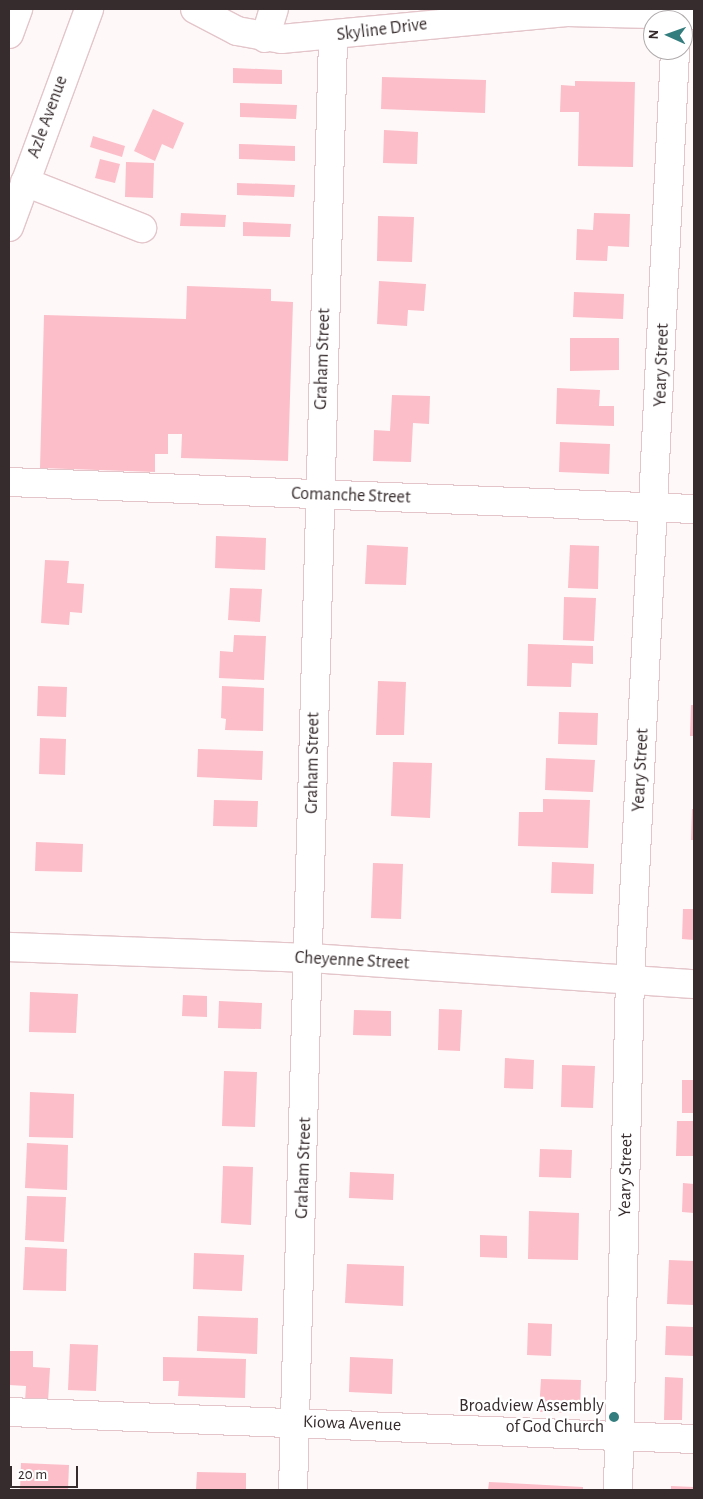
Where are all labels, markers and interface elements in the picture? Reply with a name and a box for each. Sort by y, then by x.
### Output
north arrow [643,10,693,60]
street label: Skyline Drive [336,14,428,46]
text: N [647,29,661,40]
street label: Azle Avenue [23,73,73,161]
street label: Graham Street [310,308,336,410]
street label: Yeary Street [650,323,674,407]
street label: Comanche Street [291,483,411,509]
street label: Graham Street [301,712,325,814]
street label: Yeary Street [628,728,654,812]
street label: Cheyenne Street [294,947,410,975]
street label: Graham Street [291,1117,317,1219]
street label: Yeary Street [614,1133,638,1217]
place label: Broadview Assembly of God Church [459,1396,604,1438]
street label: Kiowa Avenue [302,1411,402,1437]
marker: Broadview Assembly of God Church [608,1411,620,1423]
scale bar [12,1456,80,1488]
text: 20 m [18,1467,47,1482]

